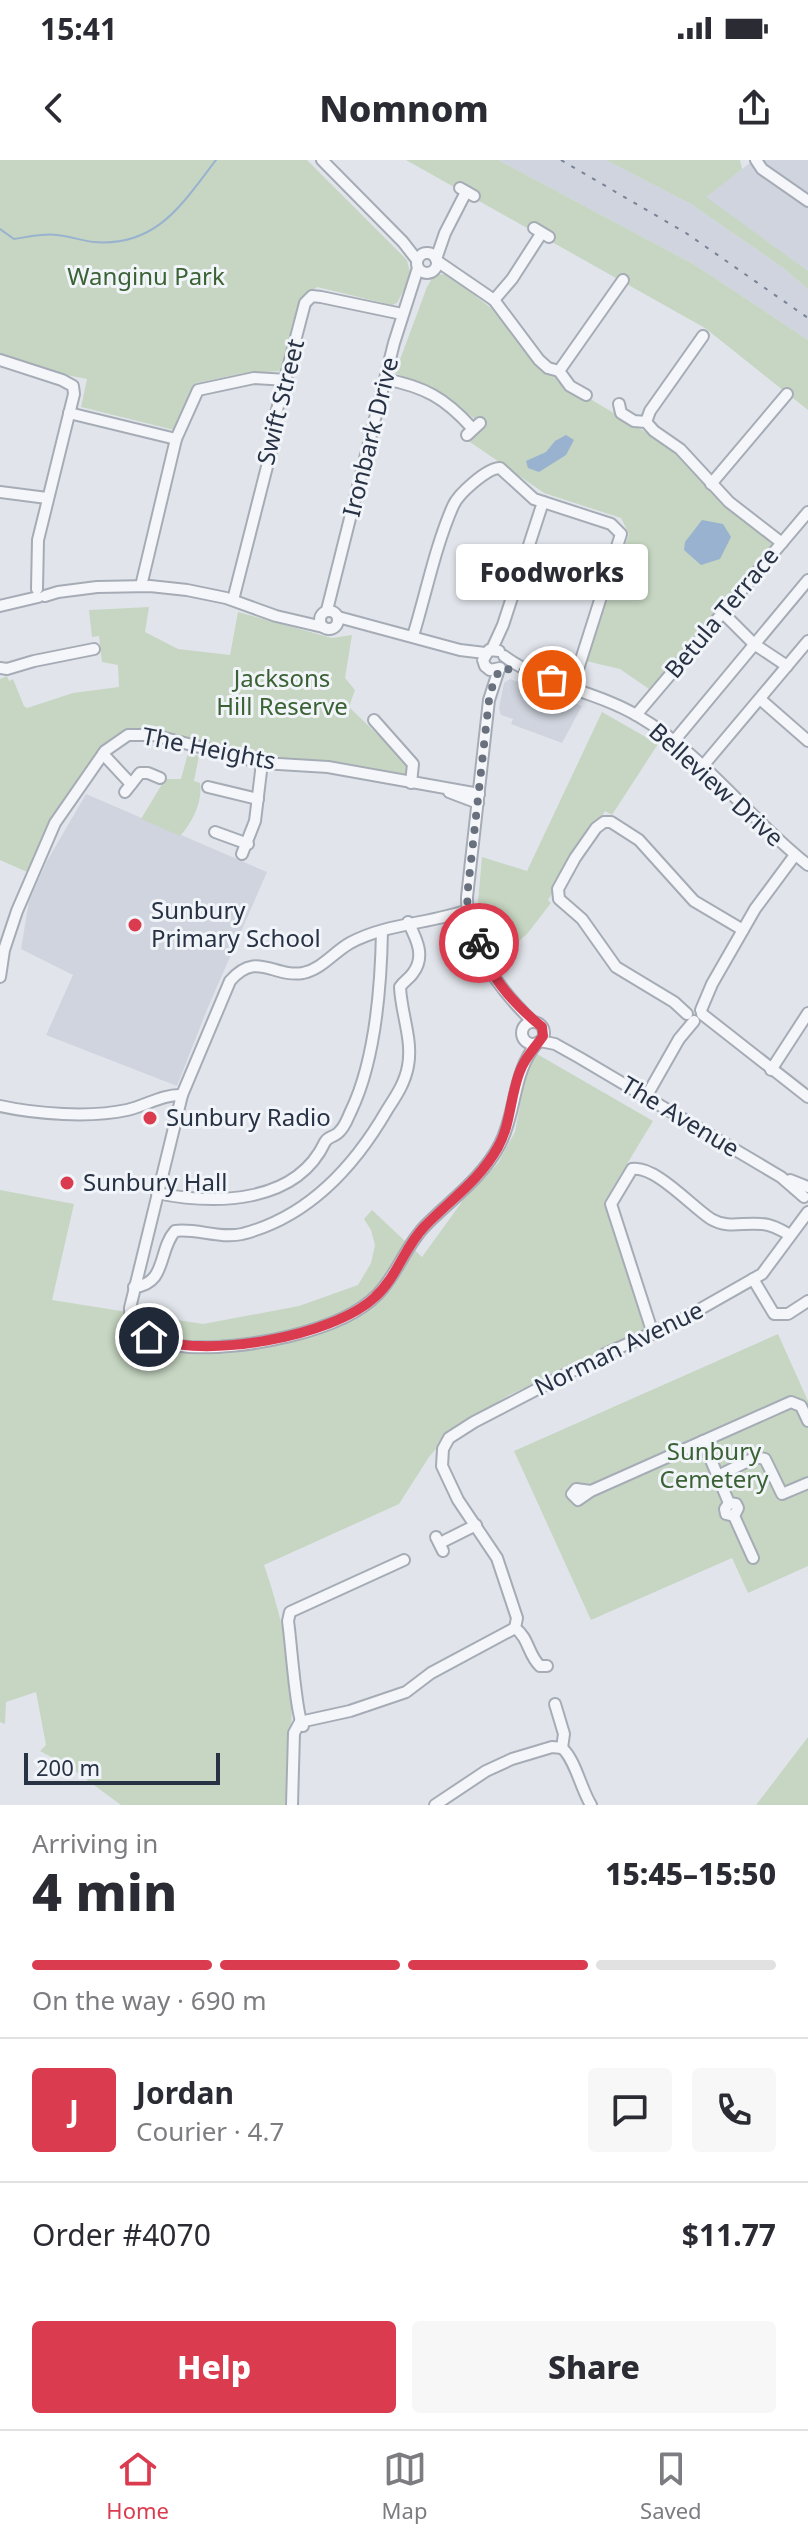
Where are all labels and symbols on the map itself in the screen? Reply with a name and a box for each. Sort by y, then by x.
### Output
park label: Wanginu Park [67,259,225,292]
street label: Swift Street [248,335,311,468]
street label: Ironbark Drive [334,353,405,520]
street label: Betula Terrace [656,540,785,685]
callout: Foodworks [456,544,648,600]
pin [518,646,586,714]
park label: Jacksons Hill Reserve [216,661,348,722]
street label: Belleview Drive [643,715,791,853]
street label: The Heights [140,718,279,777]
place label: Sunbury Primary School [151,893,321,954]
courier [439,903,519,983]
marker: Sunbury Primary School [126,916,144,934]
street label: The Avenue [616,1068,746,1164]
place label: Sunbury Radio [166,1100,331,1133]
marker: Sunbury Radio [141,1109,159,1127]
place label: Sunbury Hall [83,1165,227,1198]
marker: Sunbury Hall [58,1174,76,1192]
street label: Norman Avenue [528,1293,708,1403]
pin [115,1303,183,1371]
park label: Sunbury Cemetery [659,1434,769,1495]
scale bar [24,1749,220,1785]

